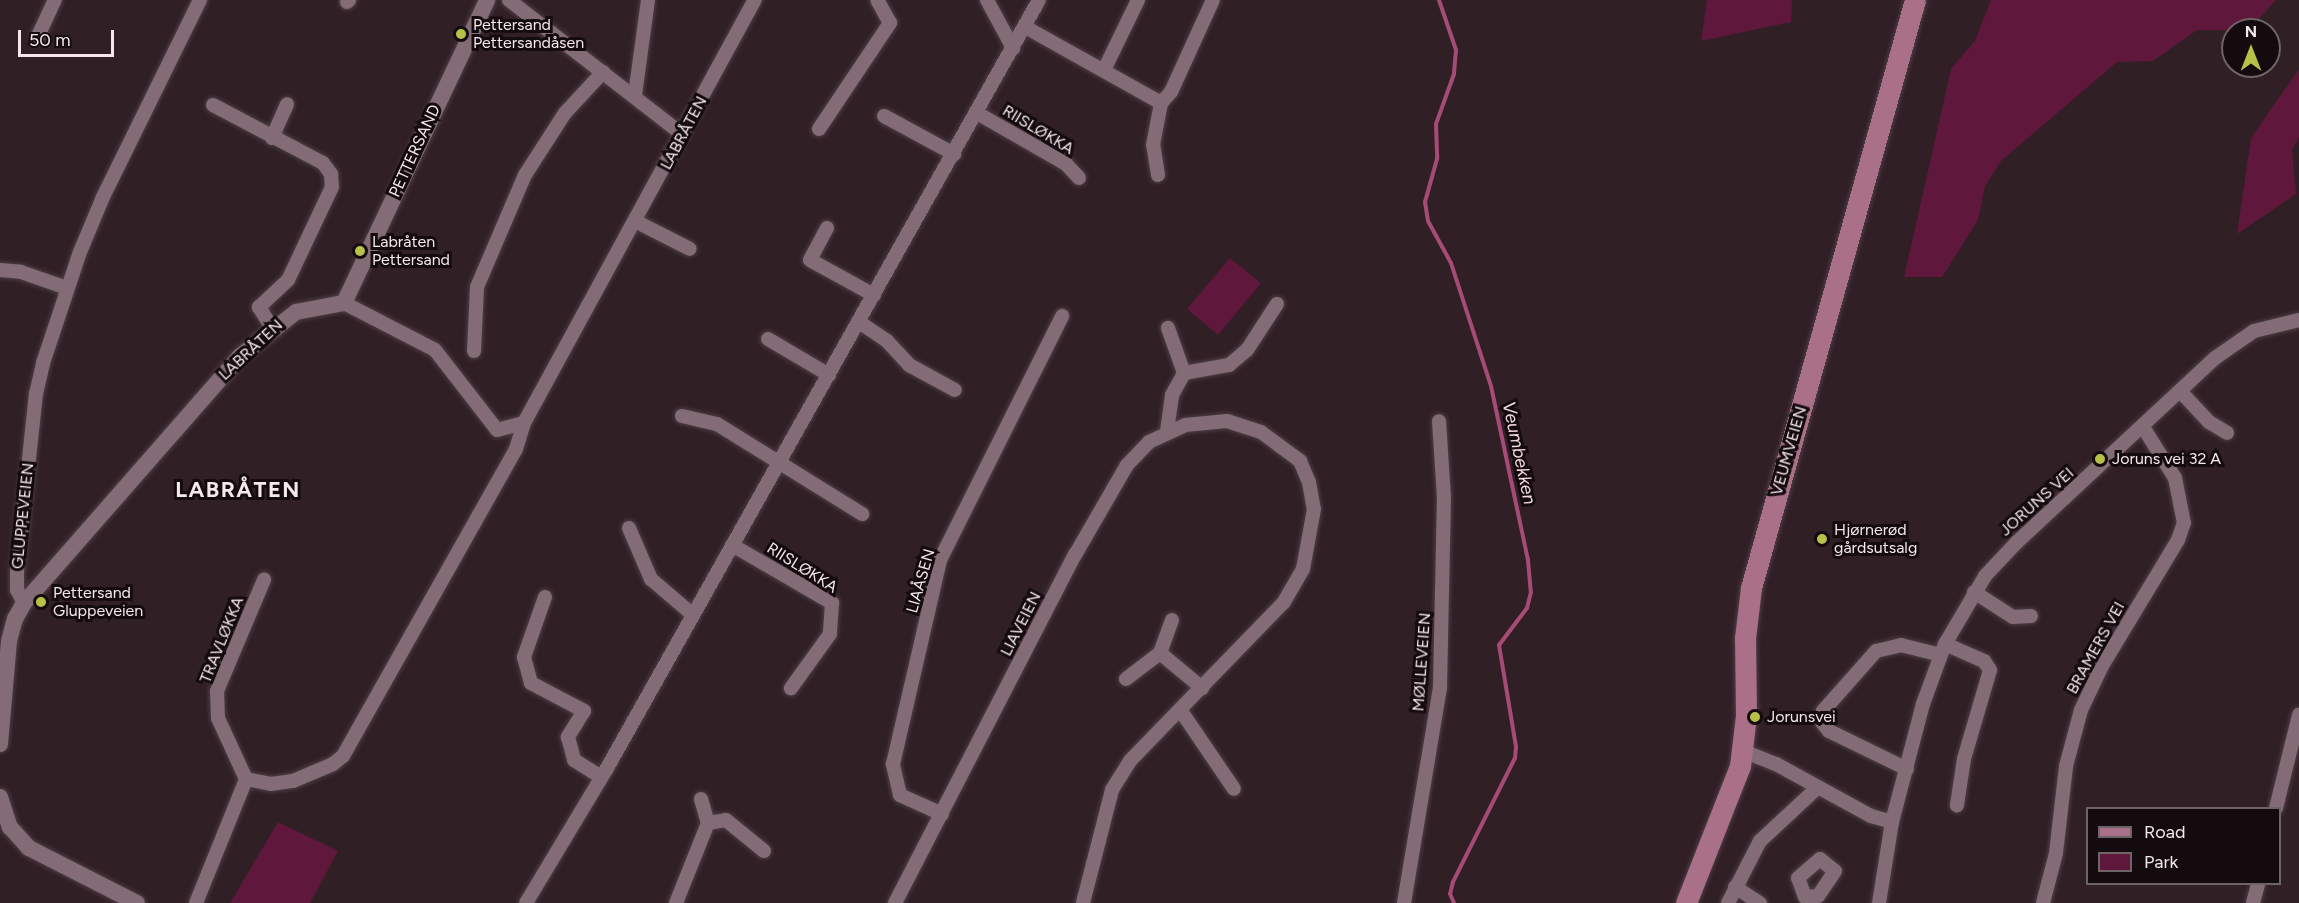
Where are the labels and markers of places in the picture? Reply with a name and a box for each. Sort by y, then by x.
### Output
place label: Pettersand Pettersandåsen [473,15,584,53]
marker: Pettersand Pettersandåsen [454,27,468,41]
place label: Labråten Pettersand [372,232,450,270]
marker: Labråten Pettersand [353,244,367,258]
place label: Joruns vei 32 A [2112,449,2221,469]
marker: Joruns vei 32 A [2093,452,2107,466]
place label: Hjørnerød gårdsutsalg [1834,520,1917,558]
marker: Hjørnerød gårdsutsalg [1815,532,1829,546]
place label: Pettersand Gluppeveien [53,583,143,621]
marker: Pettersand Gluppeveien [34,595,48,609]
place label: Jorunsvei [1767,707,1836,727]
marker: Jorunsvei [1748,710,1762,724]

